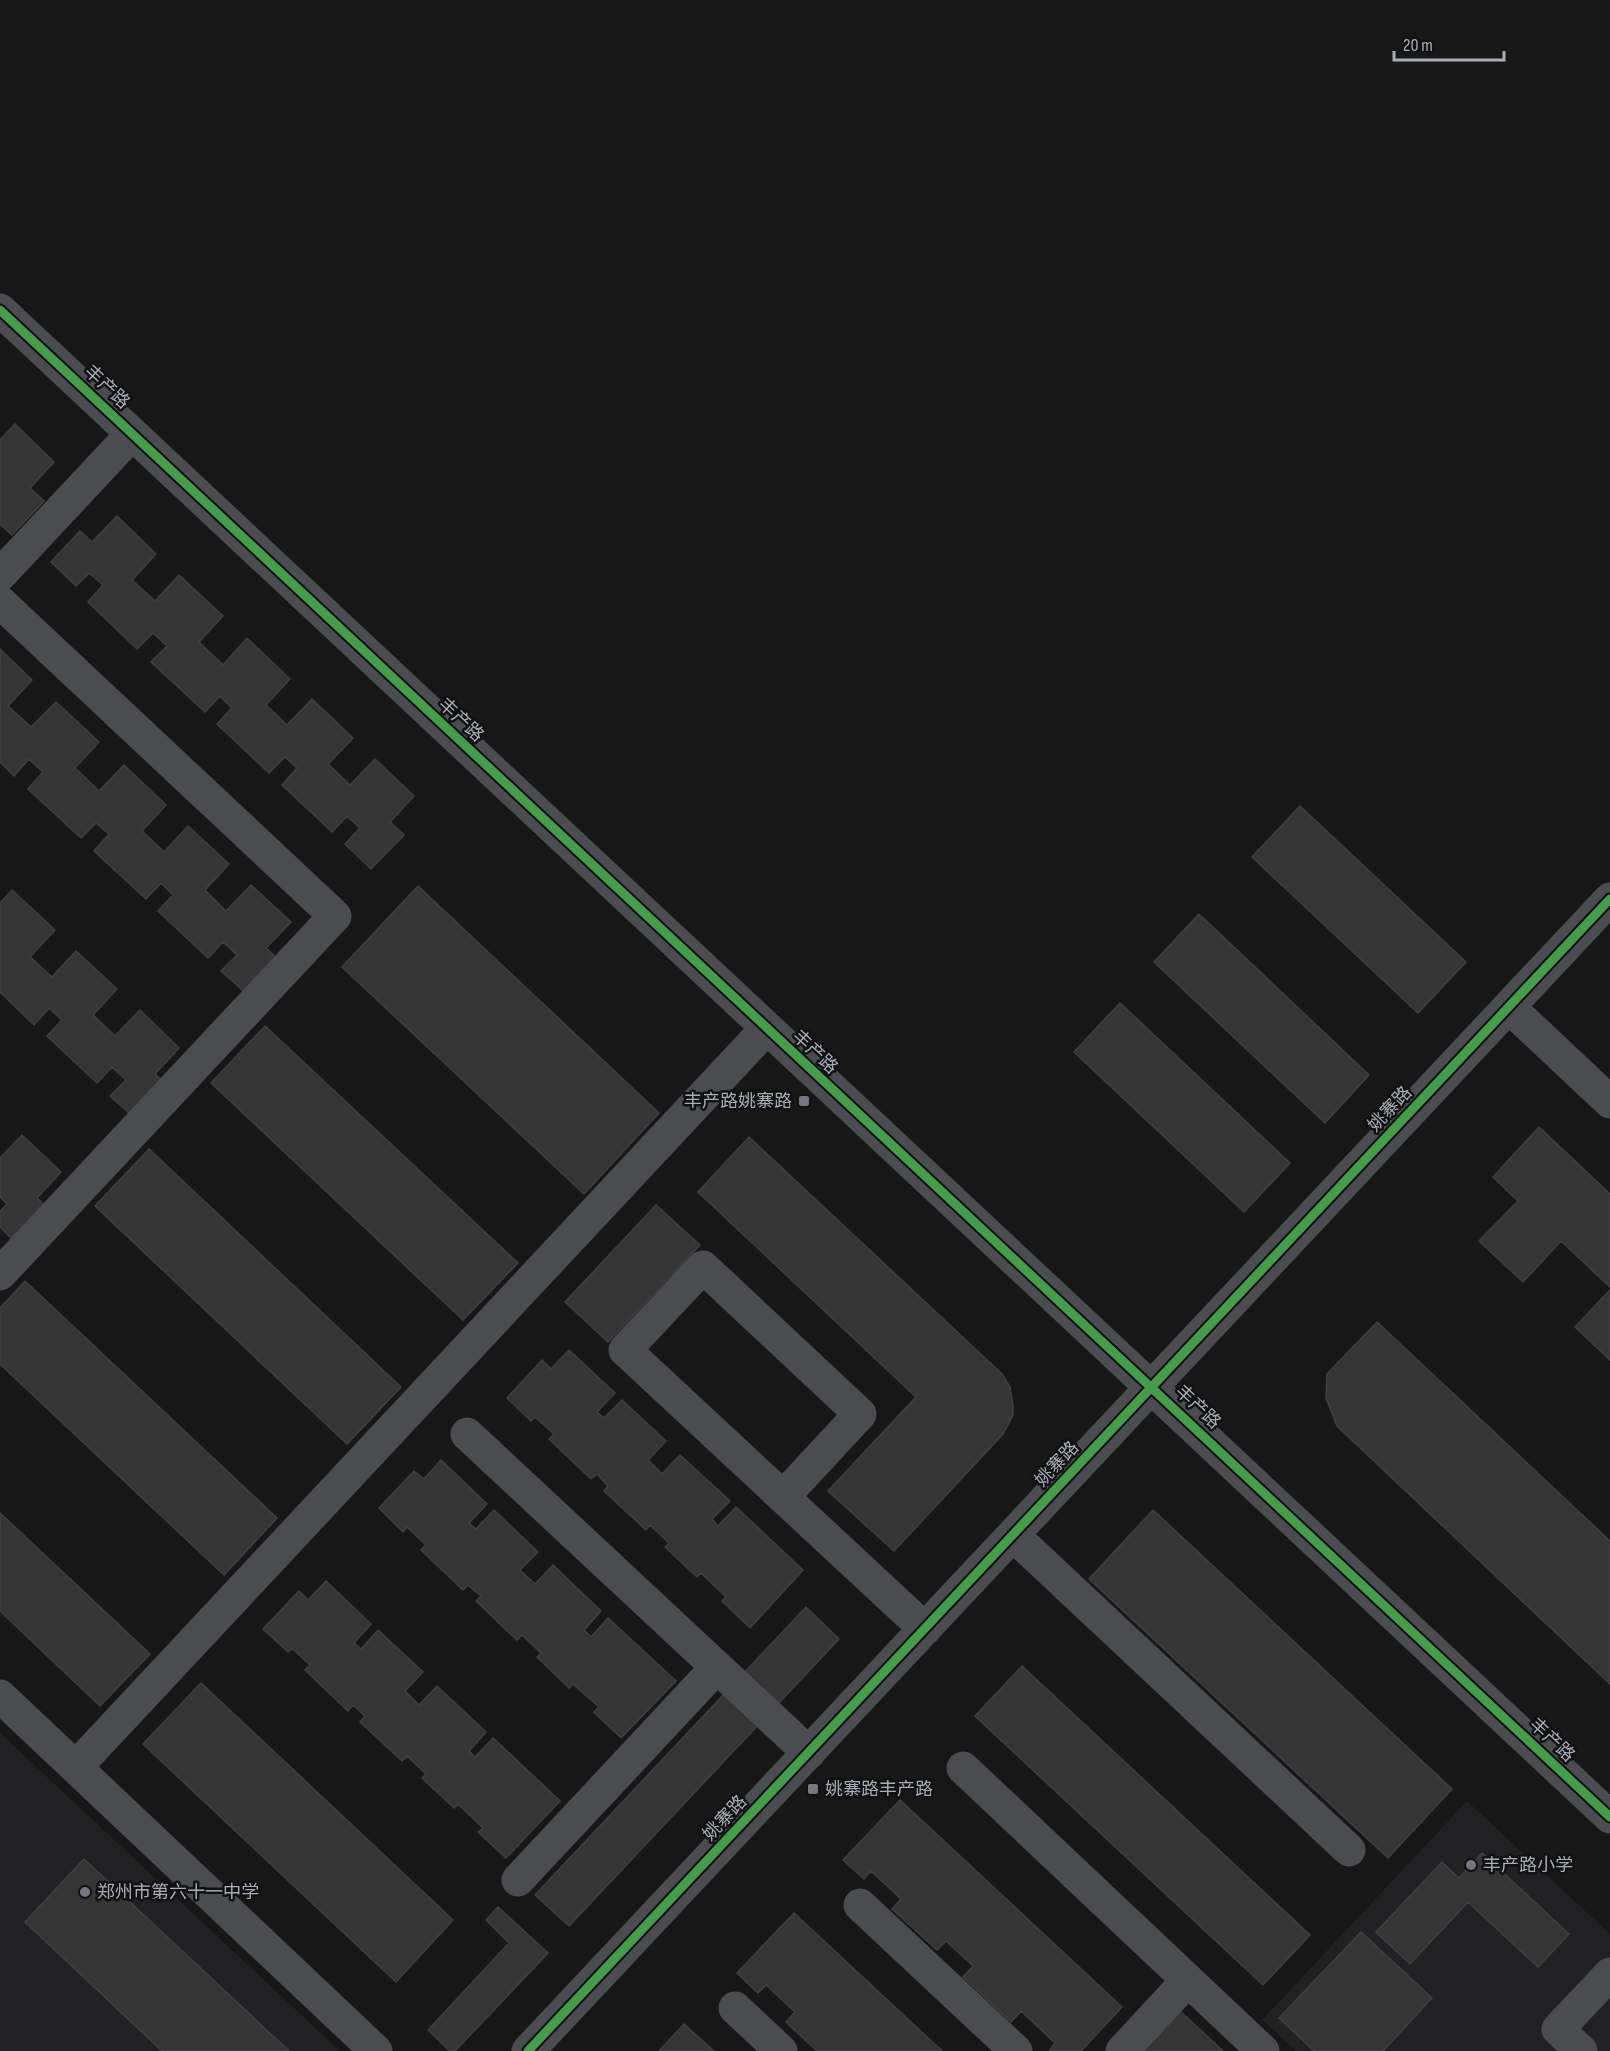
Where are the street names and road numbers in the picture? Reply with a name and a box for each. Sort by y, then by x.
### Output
street label: 丰产路 [80,361,134,413]
street label: 丰产路 [434,694,488,746]
street label: 丰产路 [788,1026,842,1078]
street label: 姚寨路 [1364,1082,1416,1136]
street label: 丰产路 [1171,1381,1225,1433]
street label: 姚寨路 [1031,1437,1083,1491]
street label: 丰产路 [1525,1714,1579,1766]
street label: 姚寨路 [699,1791,751,1845]

